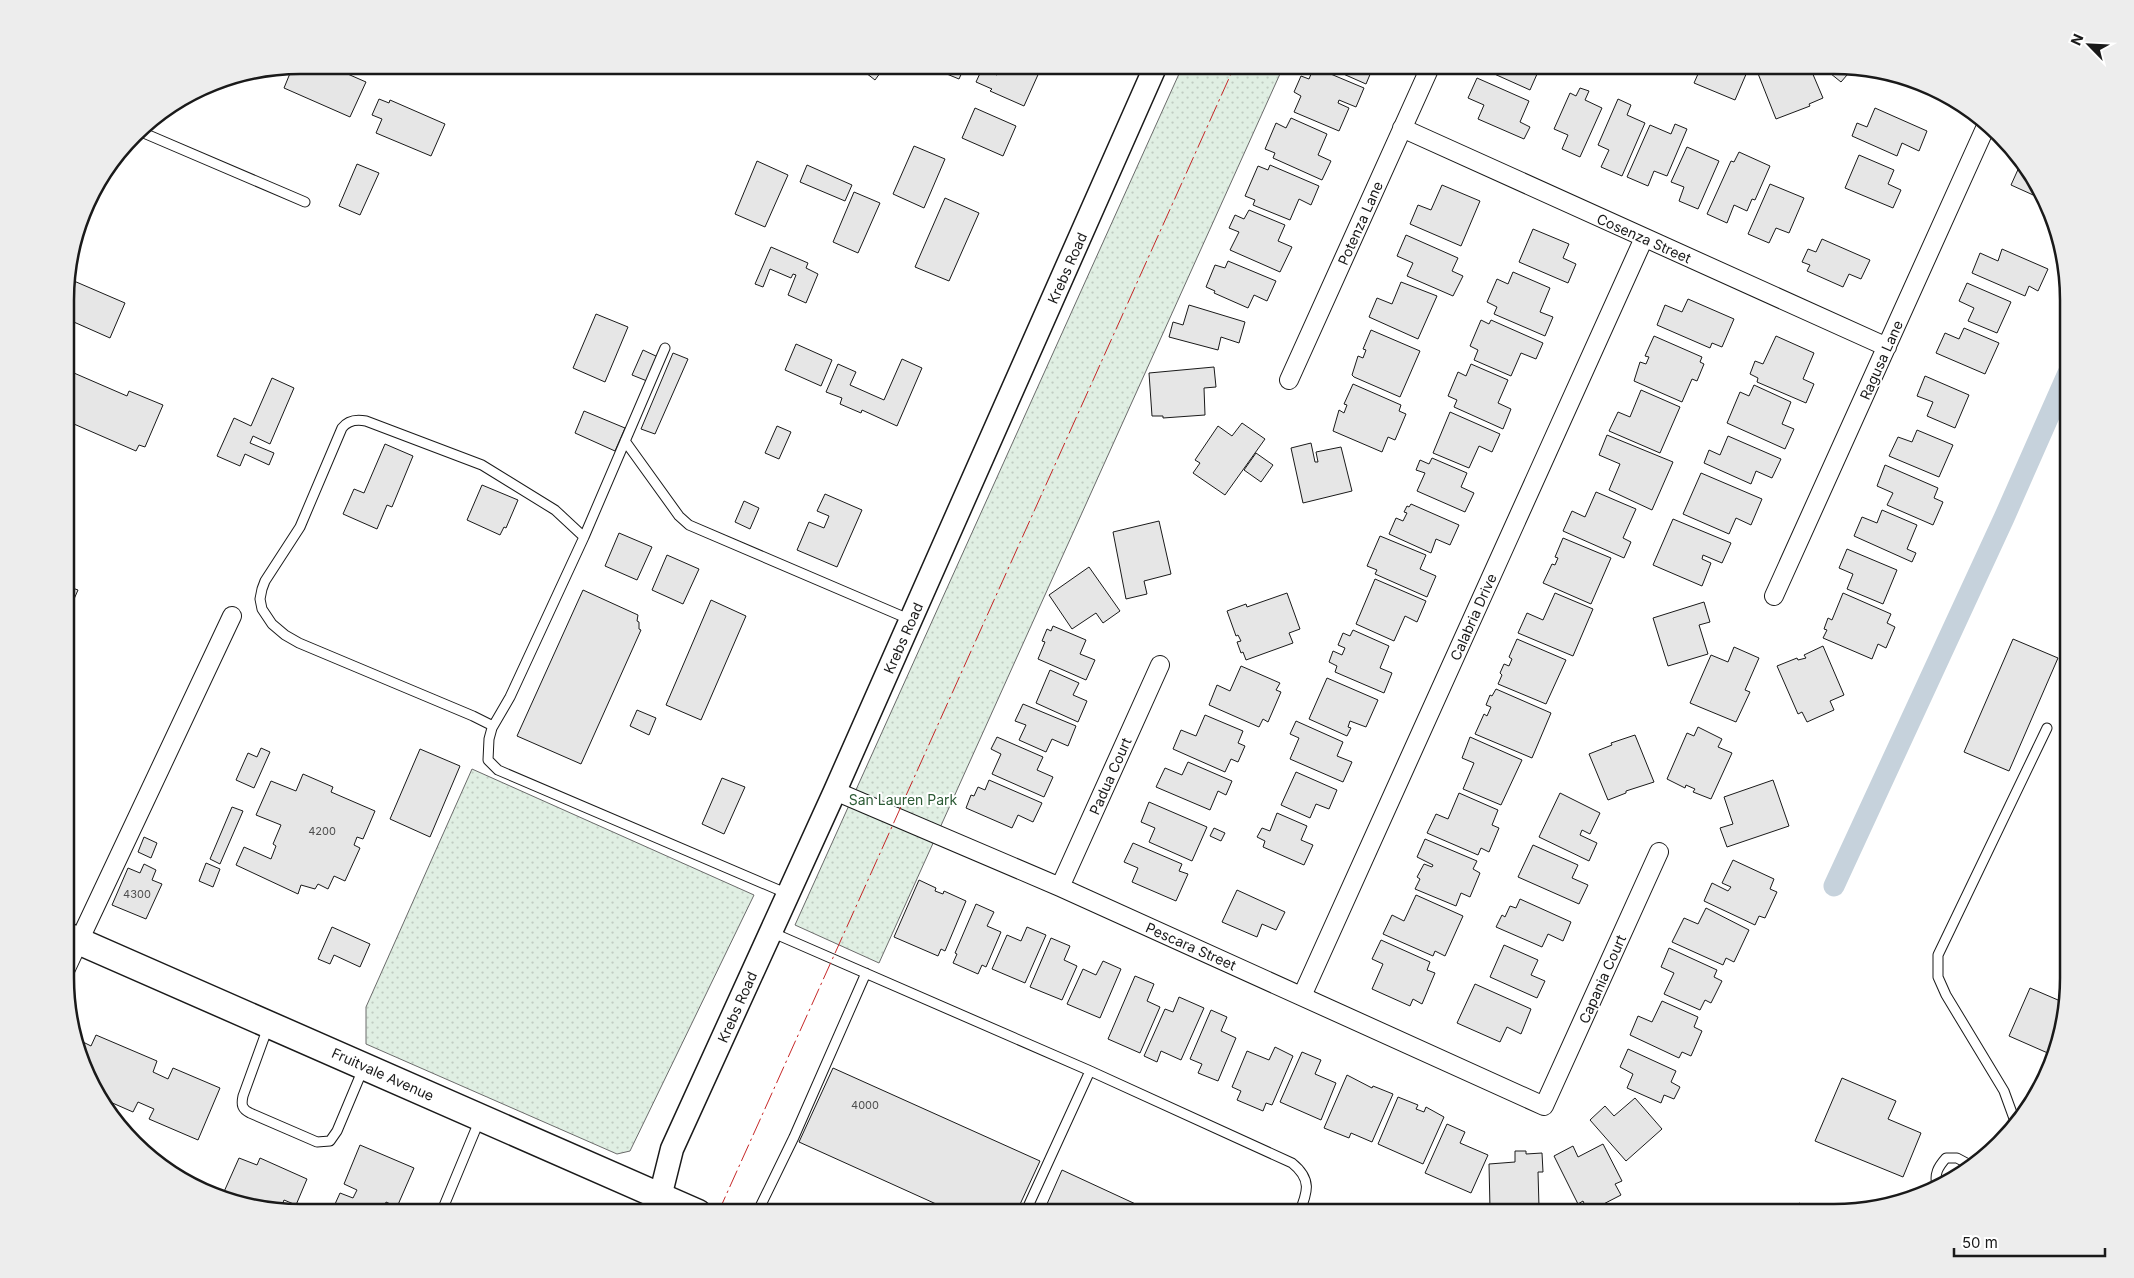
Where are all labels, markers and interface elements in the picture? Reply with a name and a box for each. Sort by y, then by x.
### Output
north arrow [2064,20,2114,70]
text: N [2067,31,2087,48]
street label: Potenza Lane [1334,178,1386,268]
street label: Cosenza Street [1594,210,1694,267]
street label: Krebs Road [1044,230,1090,306]
street label: Ragusa Lane [1856,318,1906,402]
street label: Calabria Drive [1446,571,1500,663]
street label: Krebs Road [880,600,926,676]
street label: Padua Court [1085,735,1135,817]
park label: San Lauren Park [849,791,958,808]
house number: 4200 [308,824,336,838]
house number: 4300 [123,887,151,901]
street label: Pescara Street [1143,919,1239,974]
street label: Capania Court [1575,932,1629,1026]
street label: Krebs Road [714,969,760,1045]
street label: Fruitvale Avenue [329,1044,437,1104]
house number: 4000 [851,1098,879,1112]
scale bar [1954,1226,2105,1258]
text: 50 m [1962,1233,1998,1252]

